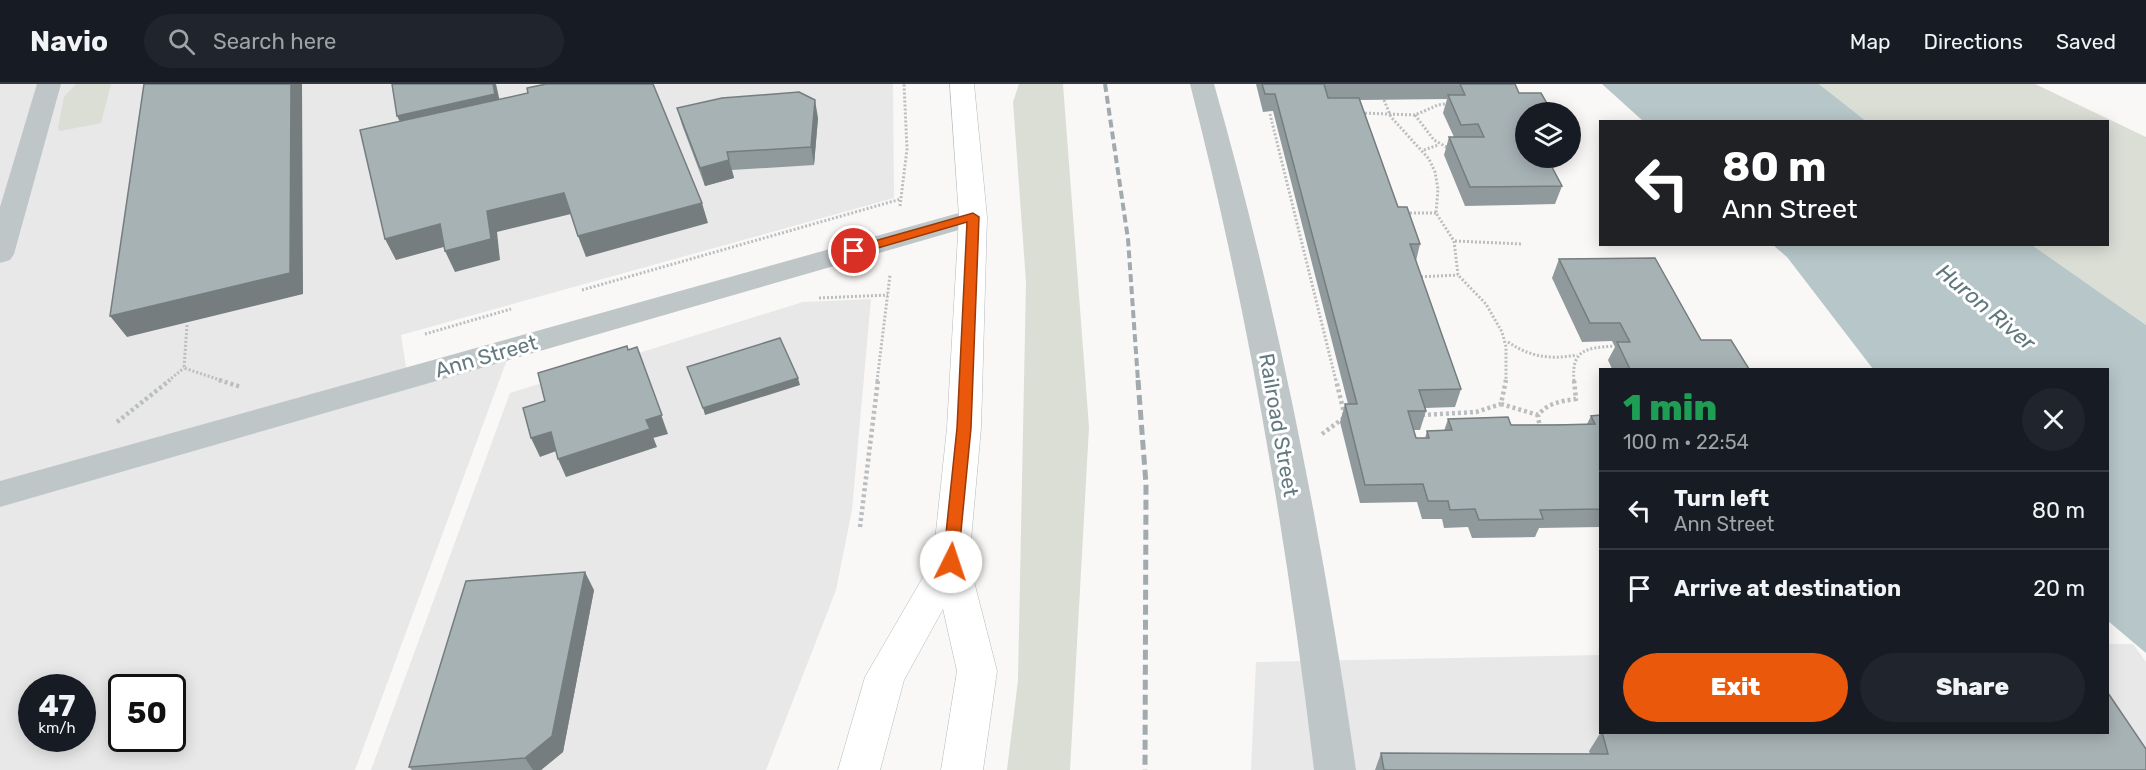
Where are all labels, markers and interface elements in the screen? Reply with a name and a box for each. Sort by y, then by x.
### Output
search box [144,14,564,68]
text: Navio [30,25,108,58]
icon: search [165,25,198,58]
text: Search here [213,28,336,55]
text: Map [1850,29,1891,54]
text: Directions [1924,29,2023,54]
text: Saved [2056,29,2116,54]
map controls [1515,102,1581,168]
button: layers [1515,102,1581,168]
text: 80 m [1722,142,1826,192]
icon: left [1623,144,1701,222]
text: Ann Street [1722,193,1858,225]
pin [828,225,879,276]
icon: arrive [837,234,870,267]
water label: Huron River [1931,258,2042,357]
street label: Ann Street [432,329,540,383]
street label: Railroad Street [1254,351,1304,499]
text: 1 min [1623,386,1717,429]
button: close [2022,388,2085,451]
text: 100 m · 22:54 [1623,430,1749,454]
text: Turn left [1674,485,1769,512]
icon: left [1623,494,1656,527]
text: 80 m [2032,497,2085,524]
text: Ann Street [1674,512,1774,536]
position arrow [919,530,983,594]
icon: arrive [1623,572,1656,605]
text: Arrive at destination [1674,575,1901,602]
text: 20 m [2033,575,2085,602]
button: Exit [1623,653,1848,722]
button: Share [1860,653,2085,722]
speed limit sign: 50 [108,674,186,752]
text: 47 [39,688,75,724]
text: km/h [38,719,76,737]

